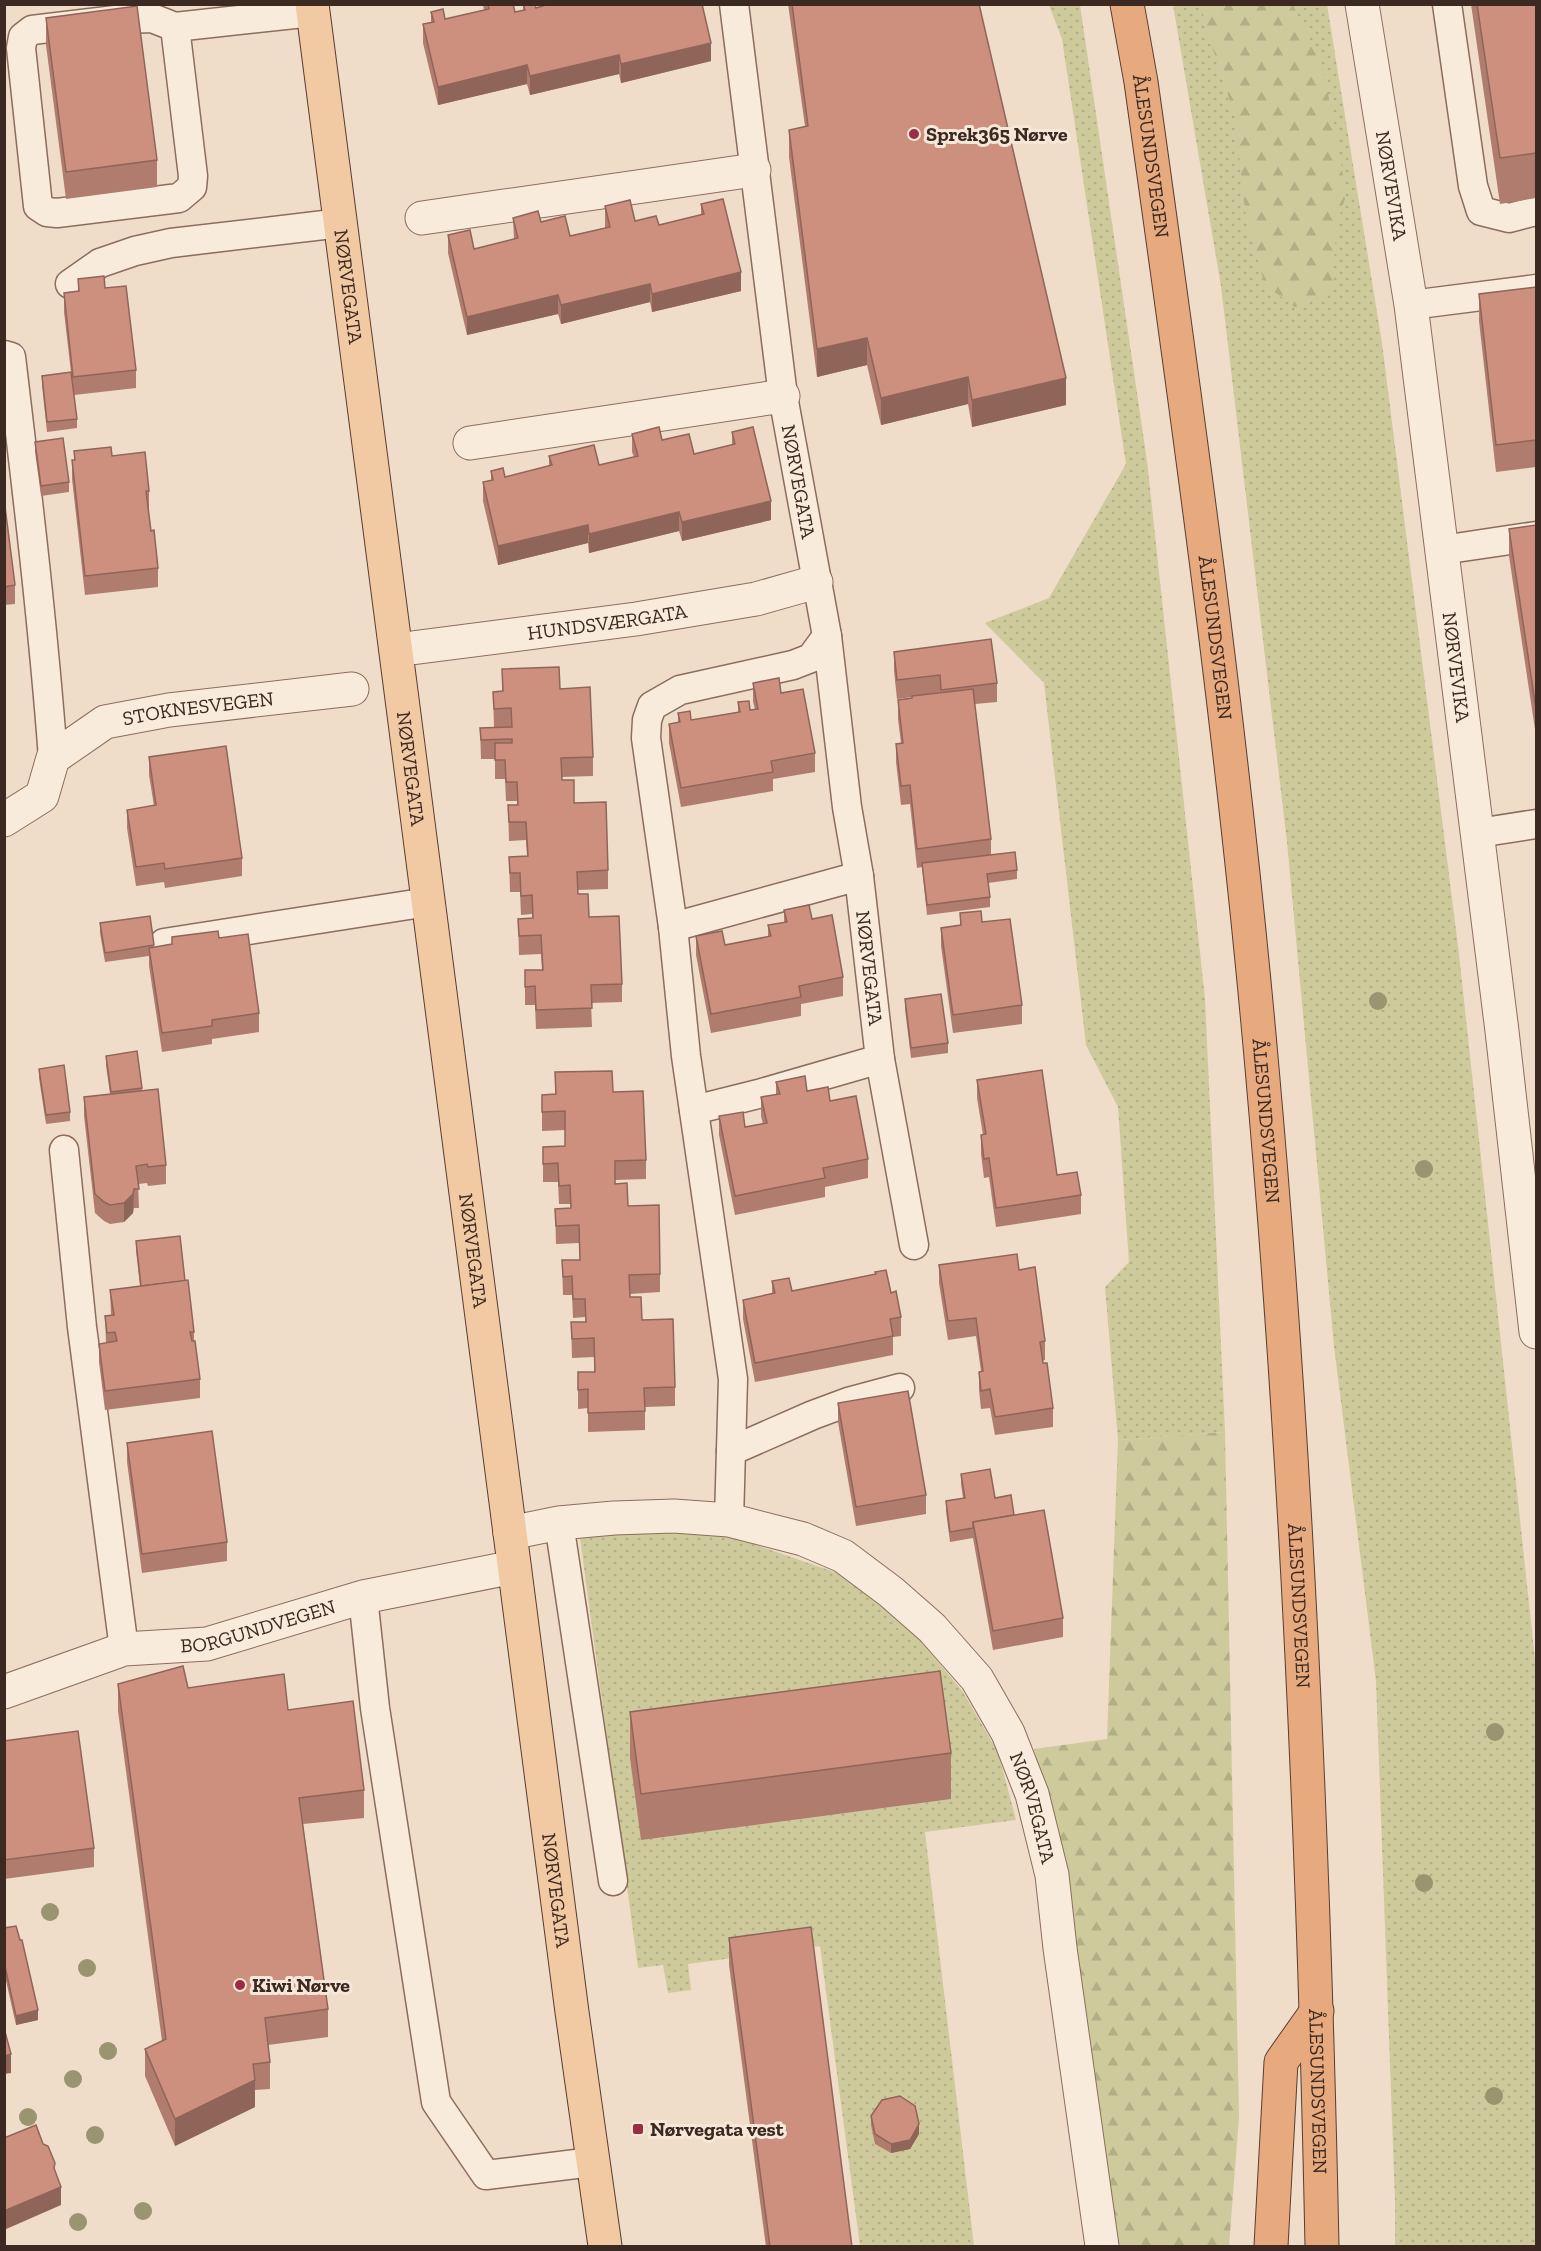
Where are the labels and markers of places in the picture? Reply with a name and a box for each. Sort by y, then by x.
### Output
place label: Sprek365 Nørve [926,122,1068,146]
marker: Sprek365 Nørve [907,127,921,141]
place label: Kiwi Nørve [252,1973,350,1997]
marker: Kiwi Nørve [233,1978,247,1992]
place label: Nørvegata vest [650,2117,785,2141]
marker: Nørvegata vest [631,2122,645,2136]

